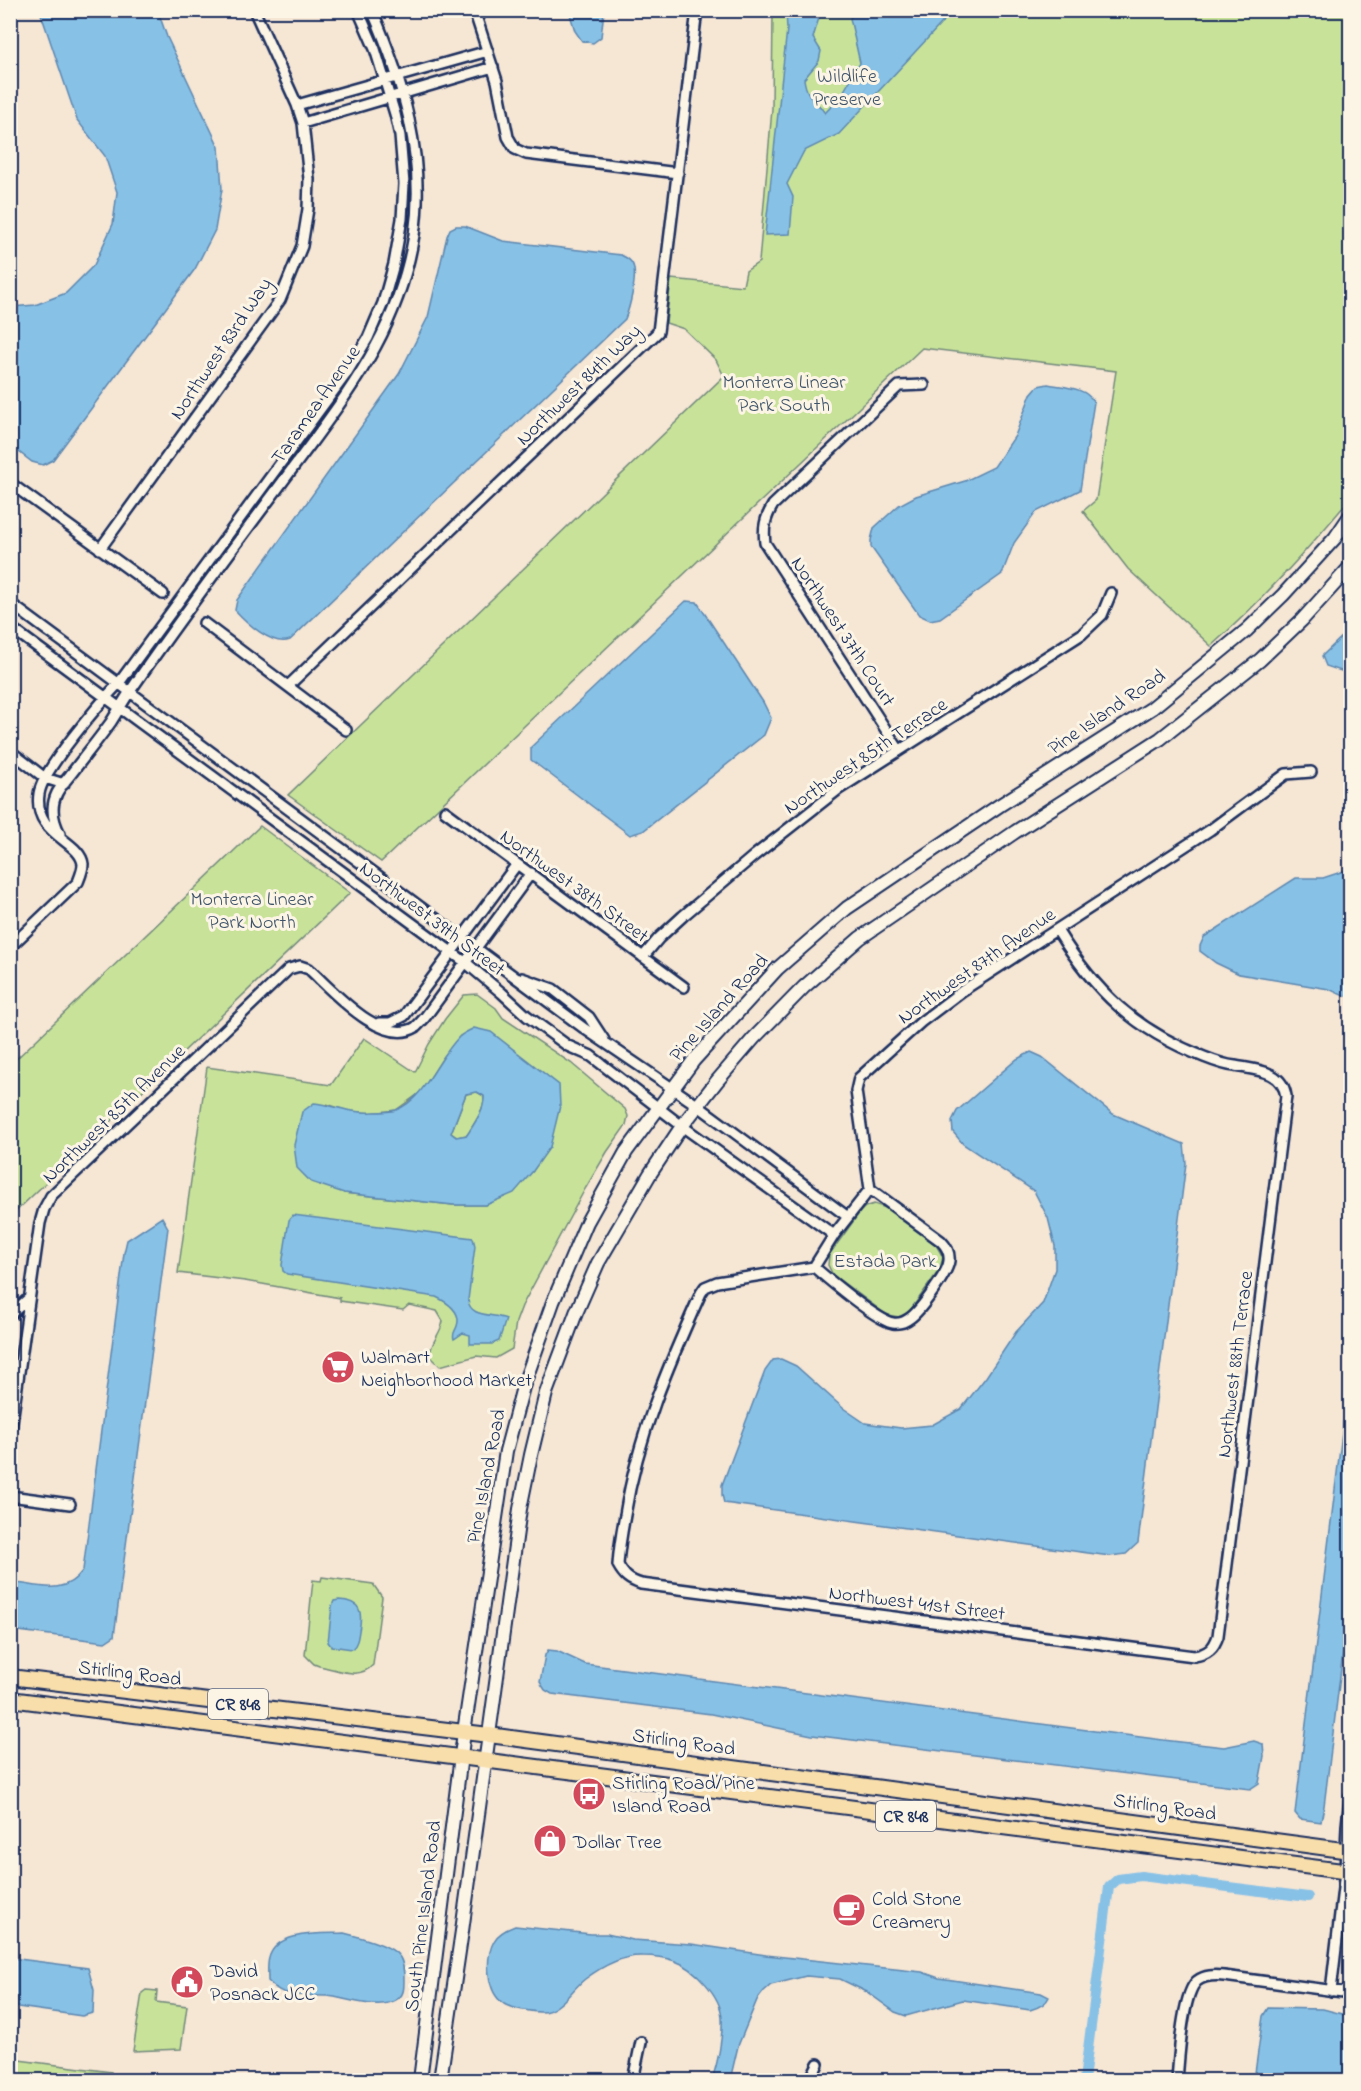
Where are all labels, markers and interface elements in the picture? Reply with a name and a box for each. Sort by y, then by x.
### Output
park label: Wildlife Preserve [813,63,881,115]
street label: Northwest 83rd Way [164,273,280,426]
street label: Northwest 84th Way [510,318,649,453]
street label: Taramea Avenue [265,340,369,471]
park label: Monterra Linear Park South [722,369,846,421]
street label: Northwest 37th Court [782,552,902,713]
street label: Pine Island Road [1043,663,1172,763]
street label: Northwest 85th Terrace [779,691,954,823]
street label: Northwest 38th Street [493,823,654,951]
street label: Northwest 39th Street [352,855,511,985]
park label: Monterra Linear Park North [190,886,314,938]
street label: Northwest 87th Avenue [893,902,1062,1033]
street label: Pine Island Road [663,948,776,1069]
street label: Northwest 85th Avenue [36,1038,193,1191]
park label: Estada Park [834,1248,937,1277]
street label: Northwest 88th Terrace [1211,1269,1262,1459]
place label: Walmart Neighborhood Market [361,1344,532,1397]
supermarket icon: Walmart Neighborhood Market [320,1349,356,1385]
street label: Pine Island Road [460,1407,515,1546]
street label: Northwest 41st Street [827,1579,1007,1630]
street label: Stirling Road [76,1654,183,1696]
road number: CR 848 [208,1689,268,1719]
street label: Stirling Road [630,1722,737,1766]
place label: Stirling Road/Pine Island Road [612,1770,755,1822]
bus stop icon: Stirling Road/Pine Island Road [571,1776,607,1812]
street label: Stirling Road [1111,1787,1218,1831]
road number: CR 848 [876,1801,936,1831]
street label: South Pine Island Road [398,1819,451,2013]
shop icon: Dollar Tree [532,1823,568,1859]
place label: Dollar Tree [572,1829,662,1858]
place label: Cold Stone Creamery [872,1886,961,1938]
cafe icon: Cold Stone Creamery [831,1892,867,1928]
place label: David Posnack JCC [209,1958,315,2010]
public building icon: David Posnack JCC [169,1964,205,2000]

